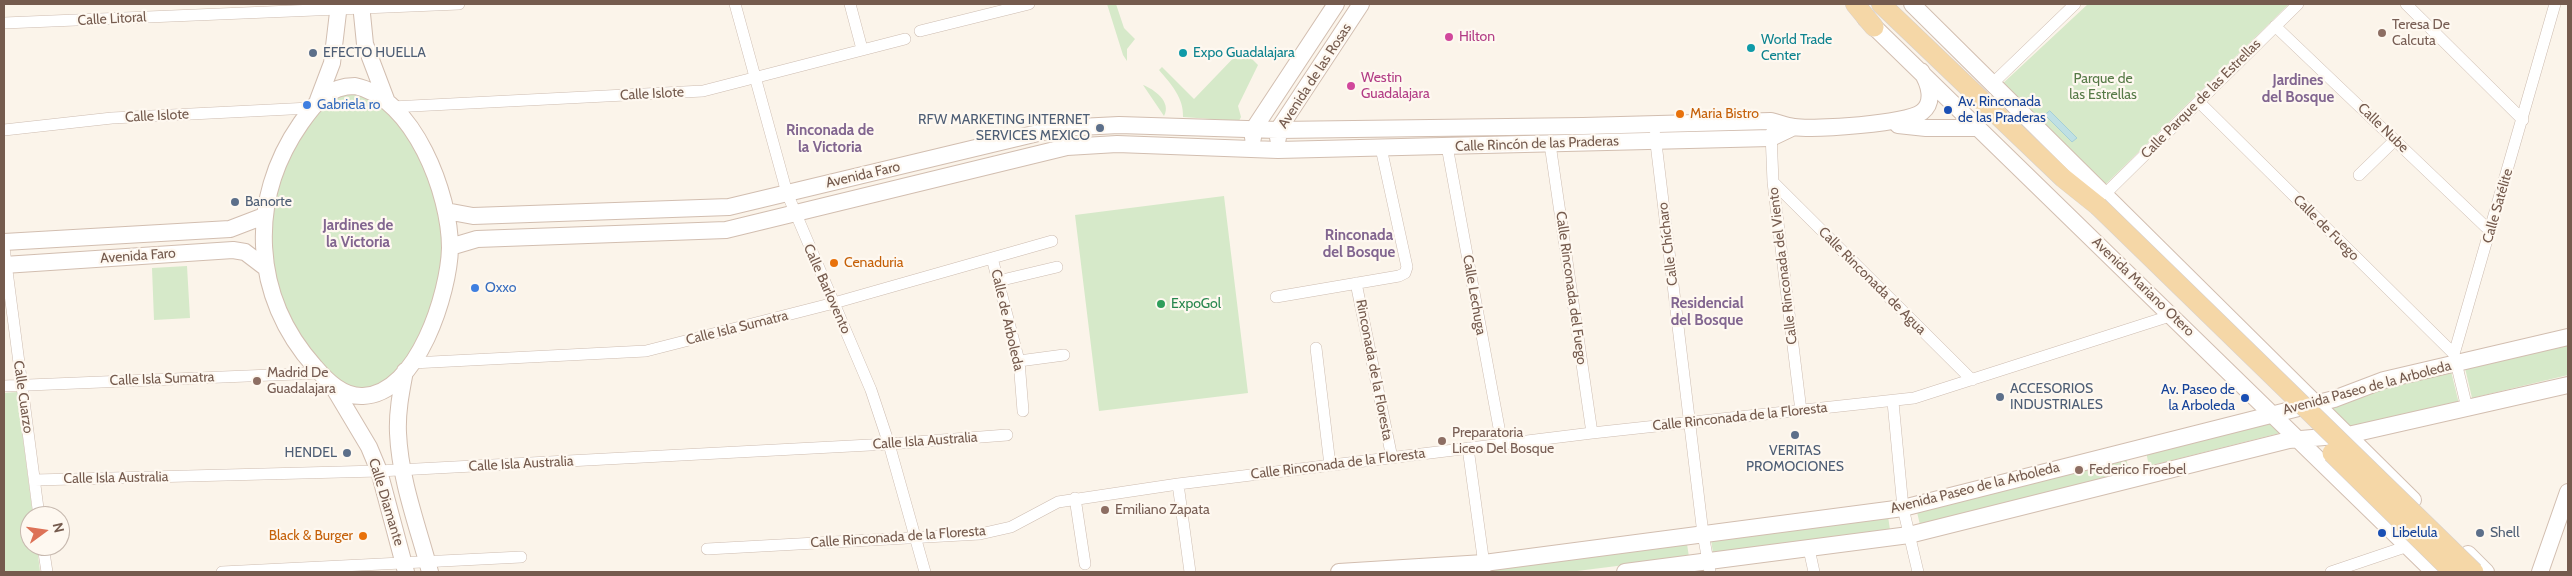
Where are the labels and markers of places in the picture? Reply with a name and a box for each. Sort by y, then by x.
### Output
place label: Teresa De Calcuta [2392,17,2450,49]
marker: Teresa De Calcuta [2376,27,2388,39]
place label: Hilton [1459,29,1495,45]
marker: Hilton [1443,31,1455,43]
place label: World Trade Center [1761,32,1832,64]
marker: World Trade Center [1745,42,1757,54]
place label: EFECTO HUELLA [323,45,426,61]
place label: Expo Guadalajara [1193,45,1295,61]
marker: EFECTO HUELLA [307,47,319,59]
marker: Expo Guadalajara [1177,47,1189,59]
place label: Westin Guadalajara [1361,70,1430,102]
marker: Westin Guadalajara [1345,80,1357,92]
place label: Av. Rinconada de las Praderas [1958,94,2046,126]
place label: Gabriela ro [317,97,381,113]
marker: Gabriela ro [301,99,313,111]
marker: Av. Rinconada de las Praderas [1942,104,1954,116]
place label: Maria Bistro [1690,106,1759,122]
marker: Maria Bistro [1674,108,1686,120]
place label: RFW MARKETING INTERNET SERVICES MEXICO [918,112,1090,144]
marker: RFW MARKETING INTERNET SERVICES MEXICO [1094,122,1106,134]
place label: Banorte [245,194,292,210]
marker: Banorte [229,196,241,208]
place label: Cenaduria [844,255,903,271]
marker: Cenaduria [828,257,840,269]
place label: Oxxo [485,280,516,296]
marker: Oxxo [469,282,481,294]
place label: ExpoGol [1171,296,1221,312]
marker: ExpoGol [1155,298,1167,310]
place label: Madrid De Guadalajara [267,365,336,398]
marker: Madrid De Guadalajara [251,375,263,387]
place label: ACCESORIOS INDUSTRIALES [2010,381,2103,414]
place label: Av. Paseo de la Arboleda [2161,382,2235,414]
marker: ACCESORIOS INDUSTRIALES [1994,391,2006,403]
marker: Av. Paseo de la Arboleda [2239,392,2251,404]
place label: Preparatoria Liceo Del Bosque [1452,425,1554,458]
marker: VERITAS PROMOCIONES [1789,429,1801,441]
marker: Preparatoria Liceo Del Bosque [1436,435,1448,447]
place label: VERITAS PROMOCIONES [1746,443,1844,476]
place label: HENDEL [285,445,337,461]
marker: HENDEL [341,447,353,459]
place label: Federico Froebel [2089,462,2186,478]
marker: Federico Froebel [2073,464,2085,476]
place label: Emiliano Zapata [1115,502,1210,518]
marker: Emiliano Zapata [1099,504,1111,516]
place label: Libelula [2392,525,2438,541]
place label: Shell [2490,525,2519,541]
marker: Libelula [2376,527,2388,539]
marker: Shell [2474,527,2486,539]
place label: Black & Burger [269,528,353,544]
marker: Black & Burger [357,530,369,542]

